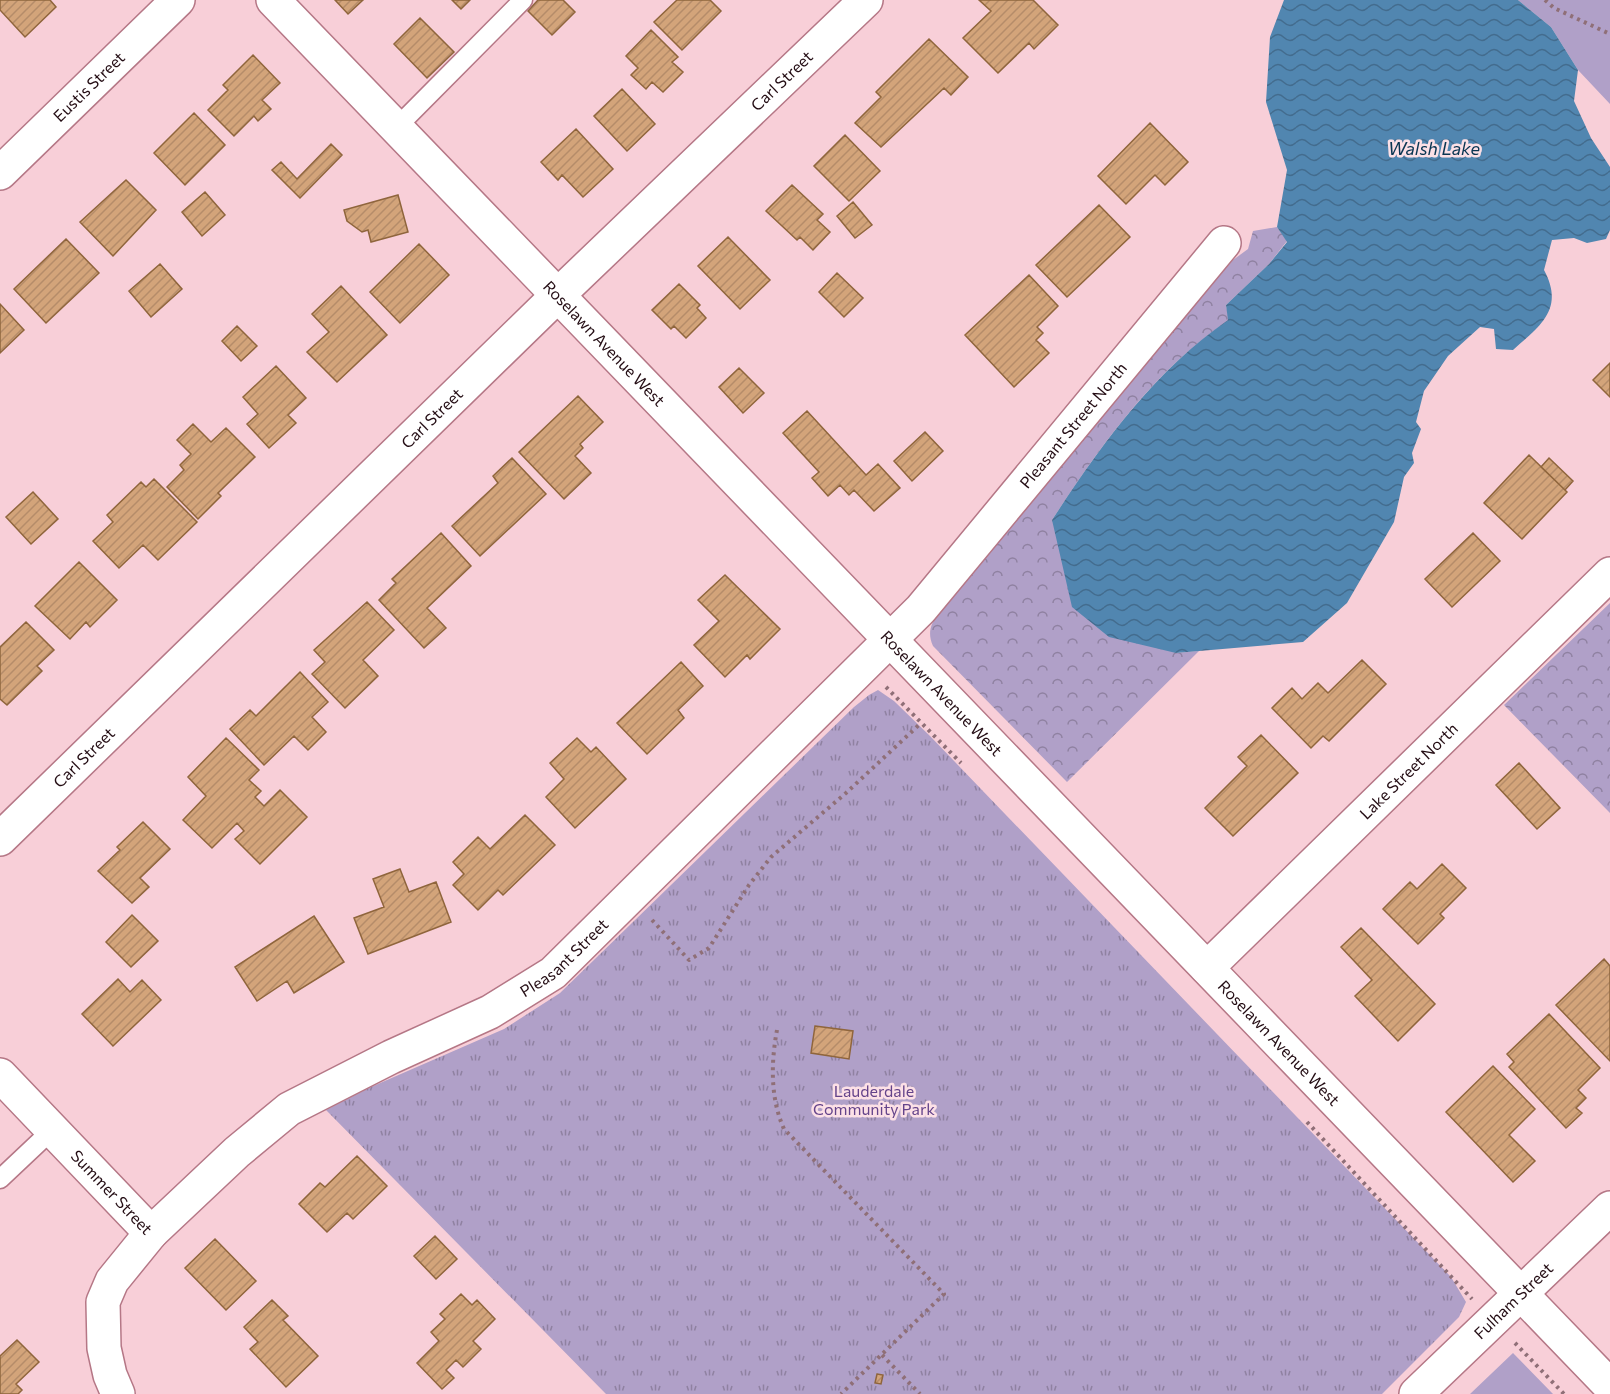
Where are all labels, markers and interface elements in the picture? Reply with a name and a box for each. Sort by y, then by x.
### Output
street label: Carl Street [747,46,816,114]
street label: Eustis Street [49,47,128,125]
water label: Walsh Lake [1388,137,1480,159]
street label: Roselawn Avenue West [540,276,670,410]
street label: Pleasant Street North [1015,358,1130,492]
street label: Carl Street [397,383,466,452]
street label: Roselawn Avenue West [877,626,1007,760]
street label: Lake Street North [1355,718,1461,823]
street label: Carl Street [49,723,118,791]
street label: Pleasant Street [516,914,612,1000]
street label: Roselawn Avenue West [1215,976,1344,1109]
park label: Lauderdale Community Park [813,1081,935,1118]
street label: Summer Street [68,1146,157,1238]
street label: Fulham Street [1470,1258,1557,1342]

